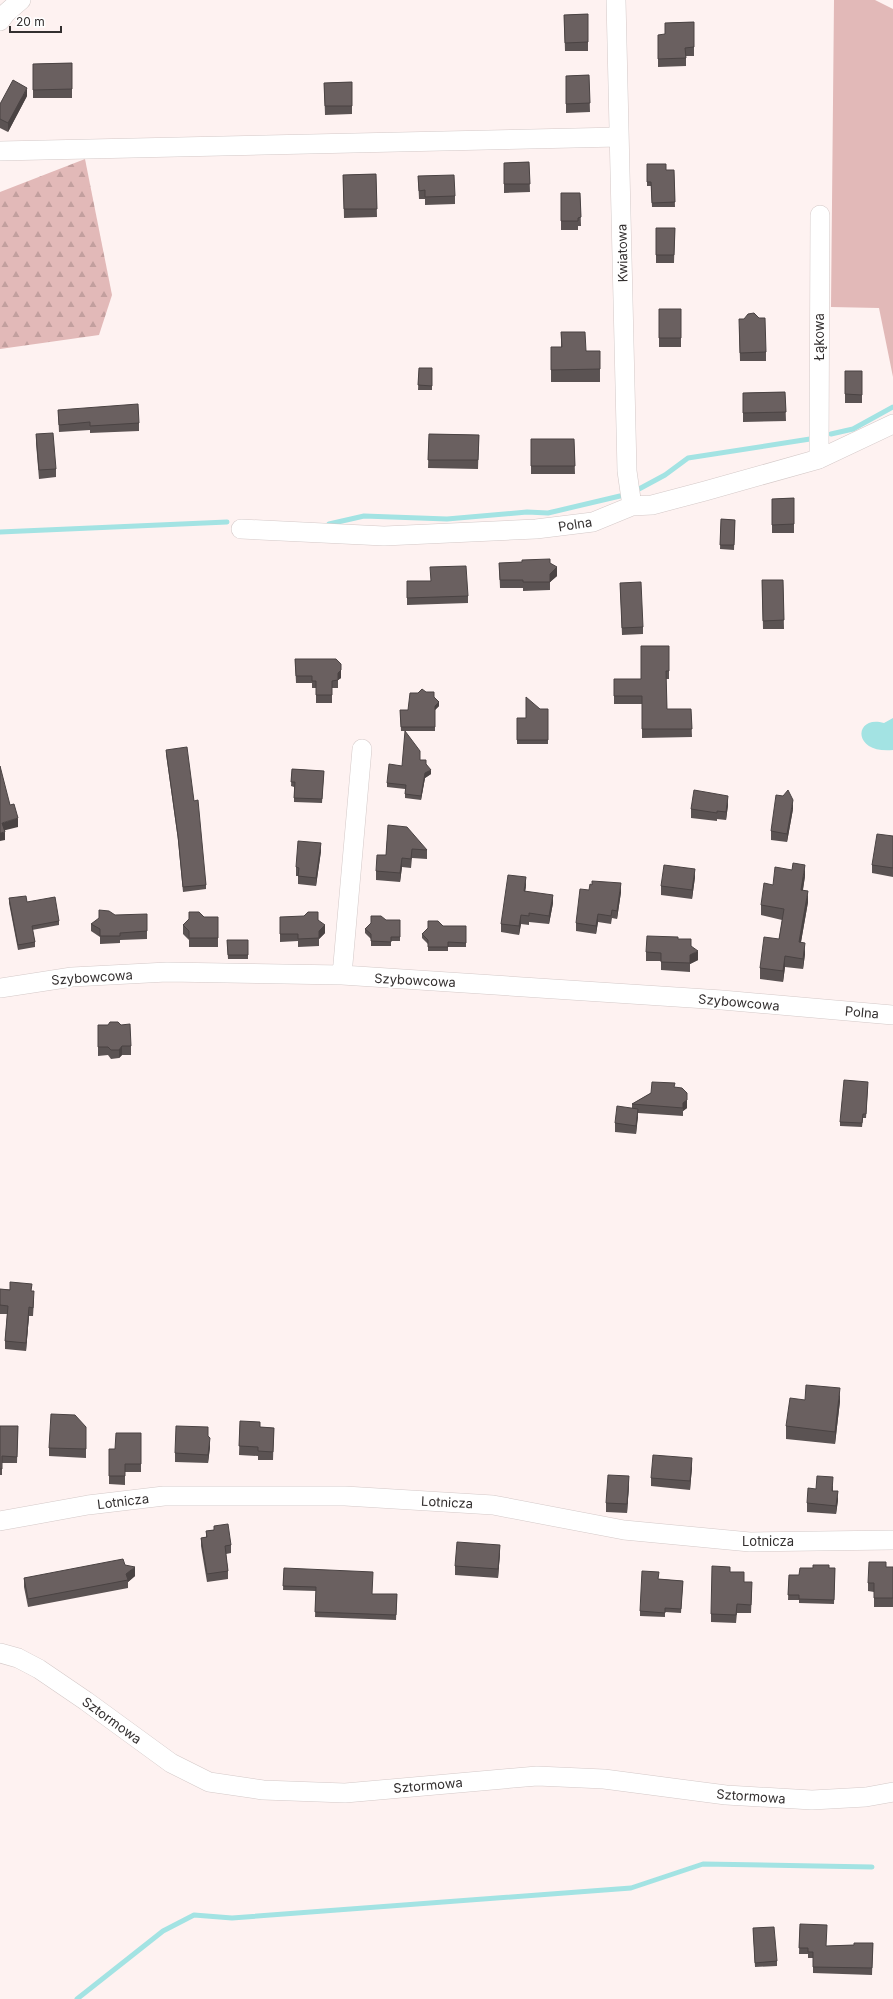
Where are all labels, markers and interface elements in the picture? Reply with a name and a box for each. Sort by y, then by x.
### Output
scale bar [10,8,61,34]
text: 20 m [16,14,45,29]
street label: Kwiatowa [613,224,631,282]
street label: Łąkowa [811,313,827,361]
street label: Polna [557,513,593,535]
street label: Szybowcowa [51,966,133,988]
street label: Szybowcowa [374,970,456,990]
street label: Szybowcowa [698,990,780,1014]
street label: Polna [844,1003,880,1021]
street label: Lotnicza [96,1490,150,1512]
street label: Lotnicza [421,1493,473,1511]
street label: Lotnicza [742,1533,794,1549]
street label: Sztormowa [79,1693,145,1747]
street label: Sztormowa [393,1774,463,1796]
street label: Sztormowa [716,1786,786,1806]

